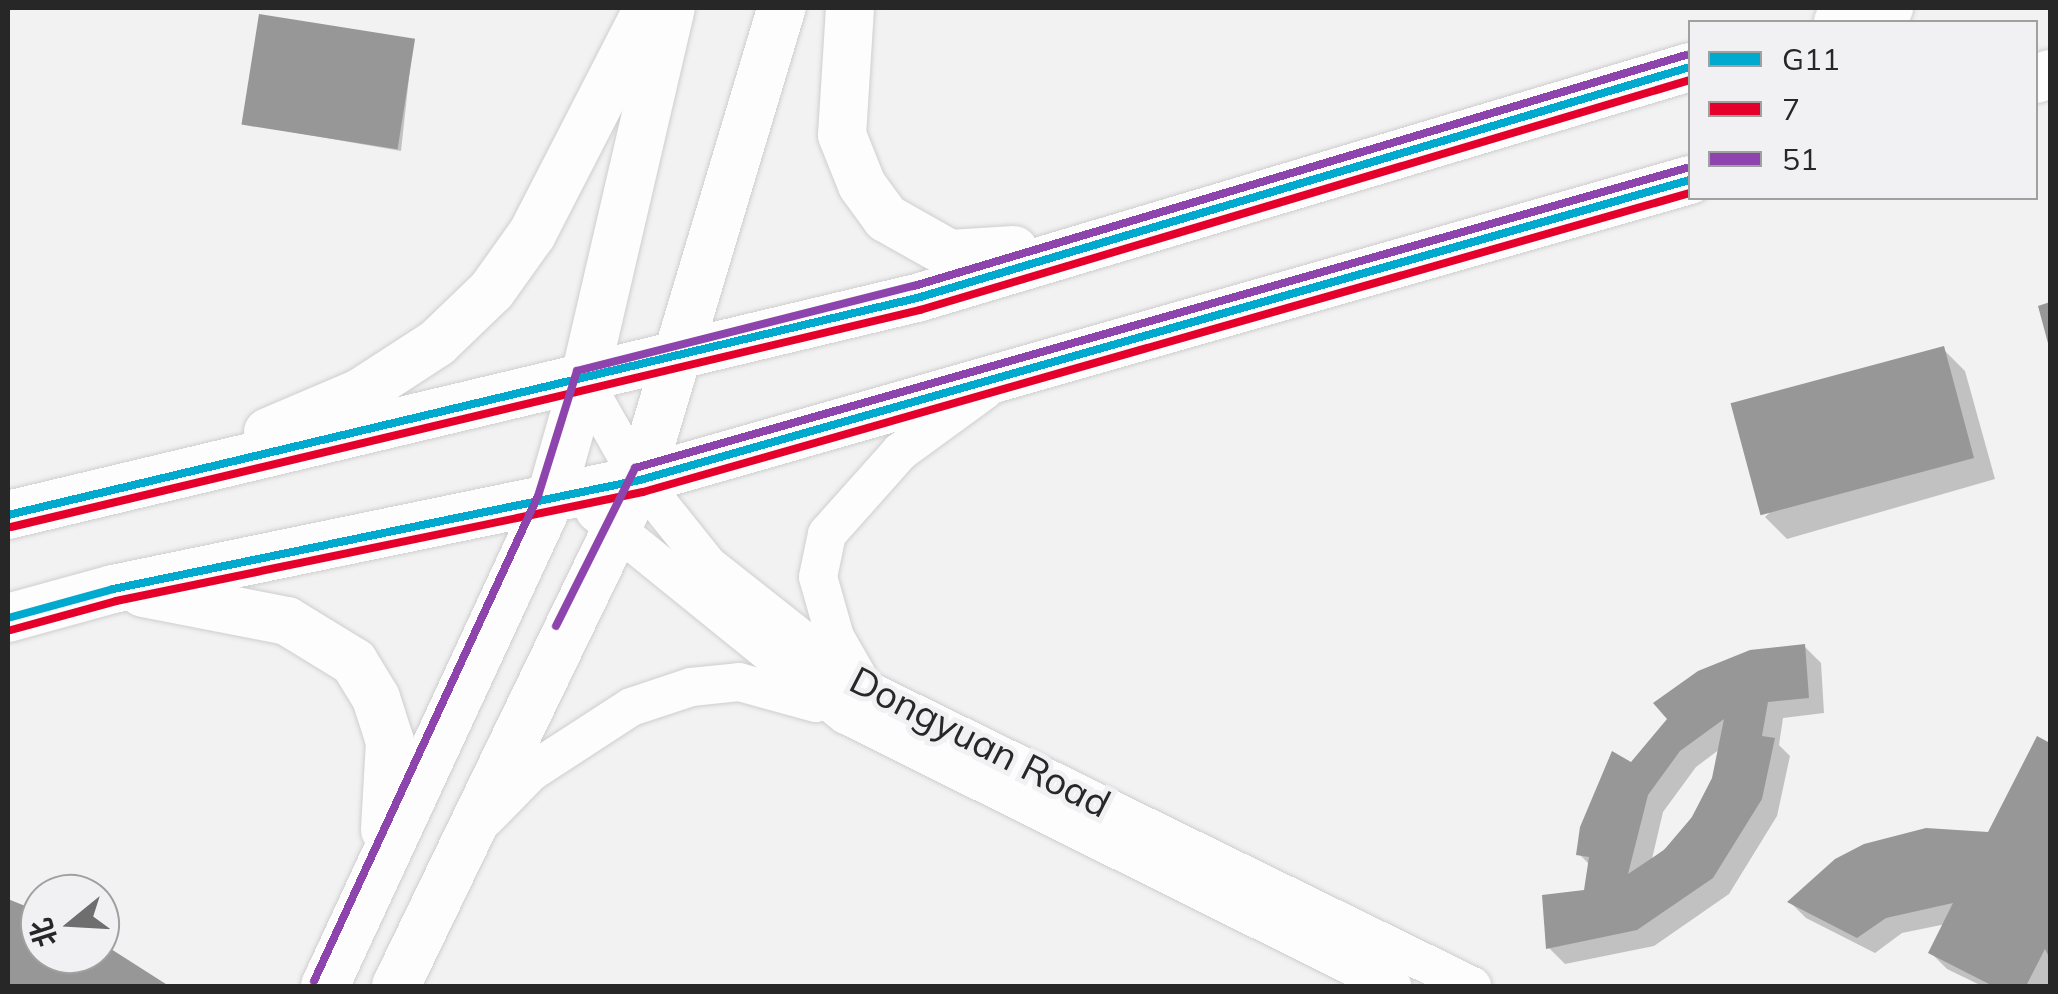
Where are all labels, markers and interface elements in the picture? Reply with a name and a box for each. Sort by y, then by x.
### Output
legend [1688,20,2038,200]
text: G11 [1782,40,1840,78]
text: 7 [1782,90,1800,128]
text: 51 [1782,140,1818,178]
street label: Dongyuan Road [842,657,1118,827]
north arrow [20,874,120,974]
text: 北 [22,914,64,952]

